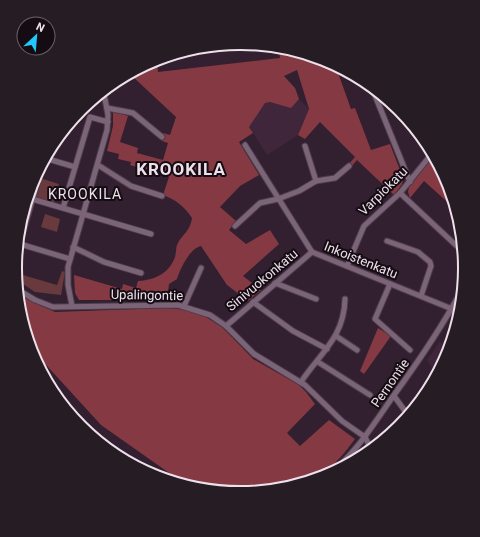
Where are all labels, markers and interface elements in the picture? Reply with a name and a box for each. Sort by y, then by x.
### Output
north arrow [16,16,56,56]
text: N [34,20,47,35]
district label: KROOKILA [136,159,226,179]
street label: Varpiokatu [356,164,410,218]
district label: KROOKILA [48,186,122,202]
street label: Inkoistenkatu [322,238,400,282]
street label: Sinivuokonkatu [223,246,301,314]
street label: Upalingontie [111,287,183,303]
street label: Pernontie [368,356,412,410]

